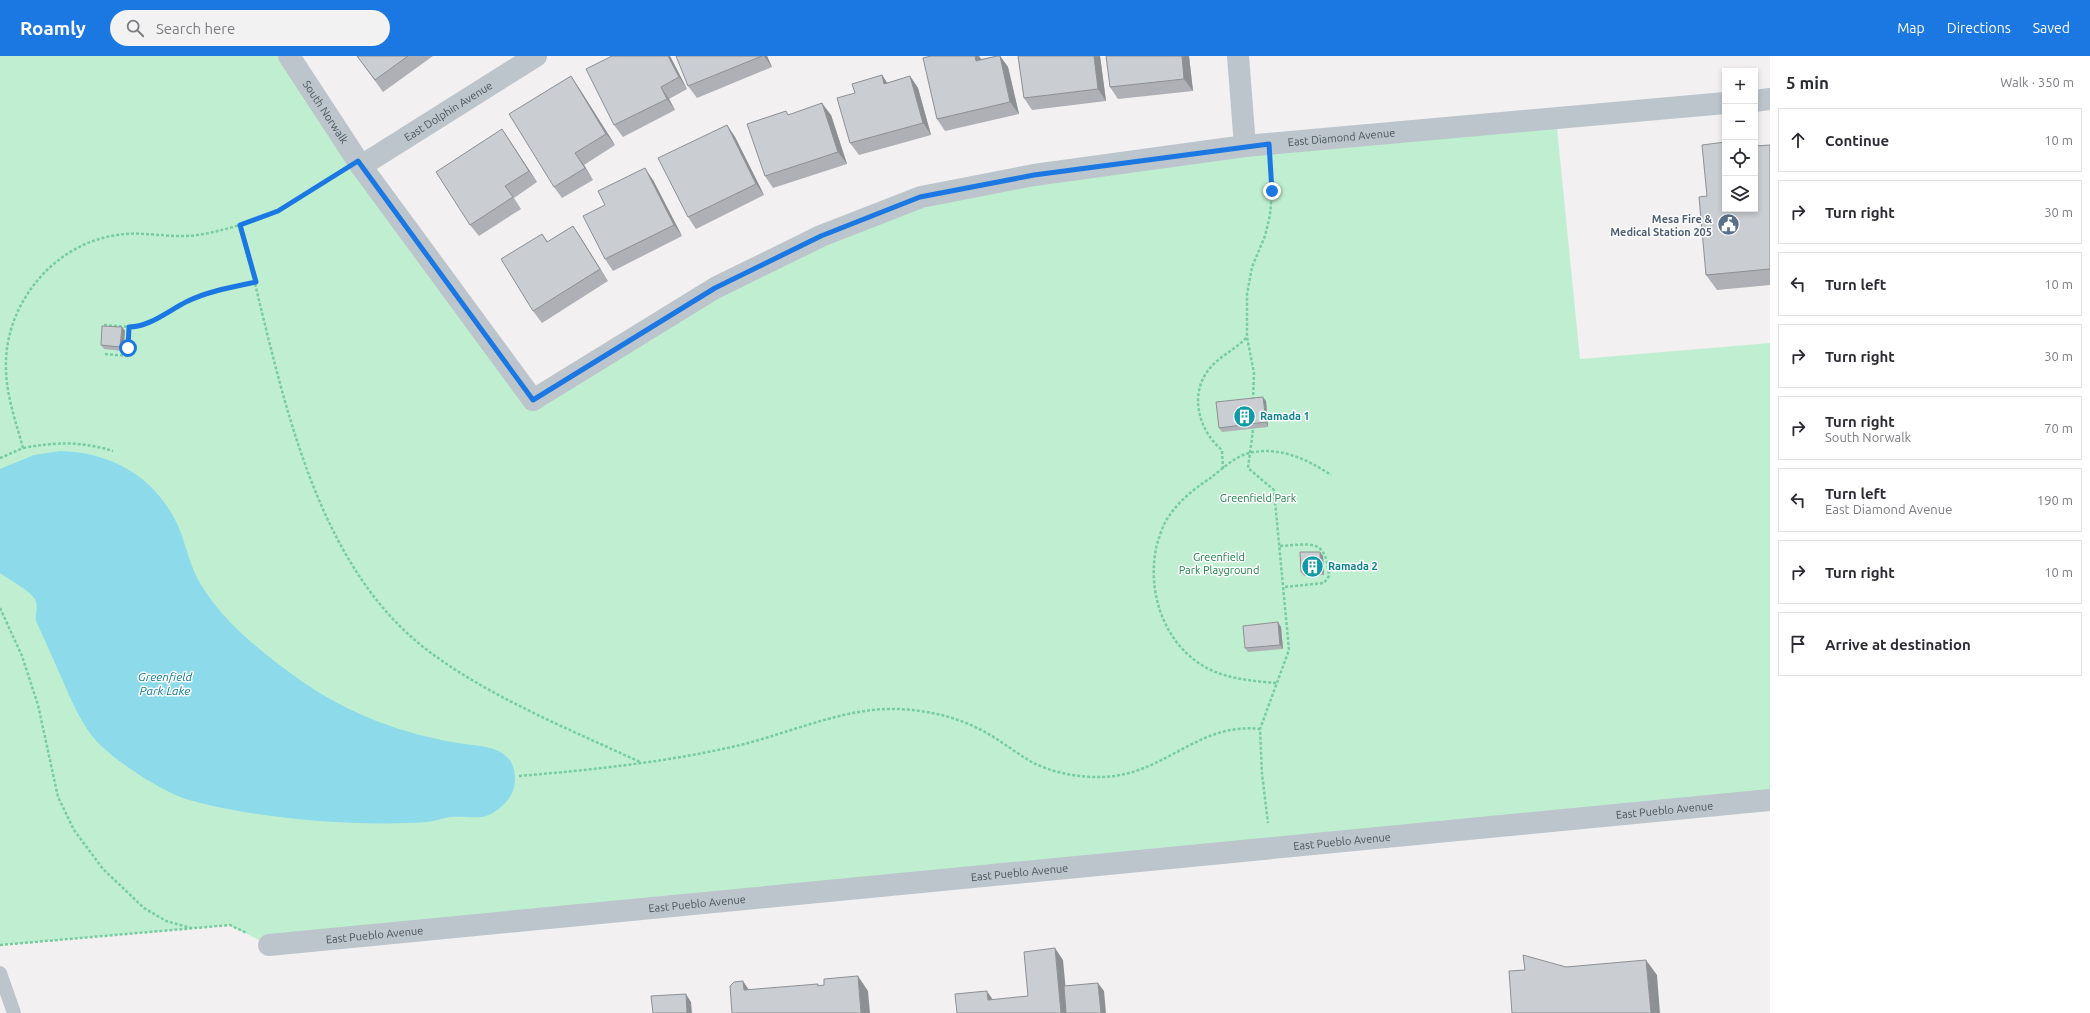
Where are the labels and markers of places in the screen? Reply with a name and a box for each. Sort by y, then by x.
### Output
public building icon: Mesa Fire & Medical Station 205 [1715,212,1741,238]
place label: Mesa Fire & Medical Station 205 [1610,213,1712,238]
building icon: Ramada 1 [1231,403,1257,429]
place label: Ramada 1 [1260,410,1310,422]
building icon: Ramada 2 [1300,553,1326,579]
place label: Ramada 2 [1328,560,1378,572]

